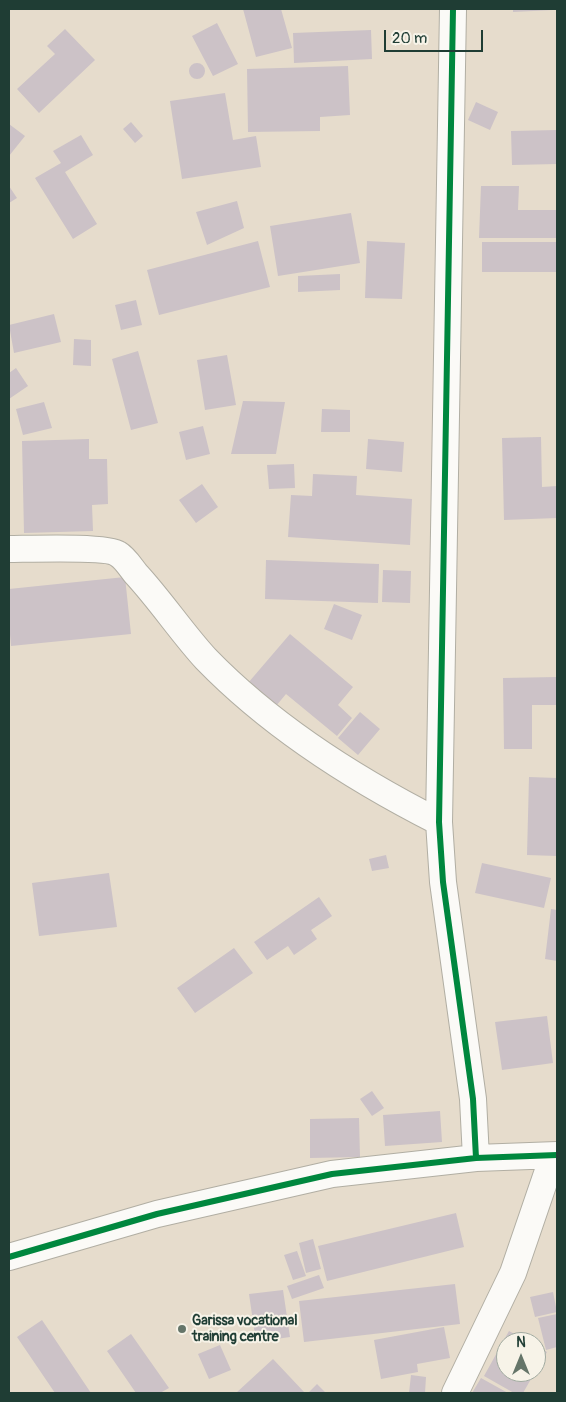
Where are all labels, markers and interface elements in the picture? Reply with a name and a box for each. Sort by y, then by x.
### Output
scale bar [386,20,485,52]
text: 20 m [392,29,427,48]
place label: Garissa vocational training centre [192,1313,298,1345]
marker: Garissa vocational training centre [176,1323,188,1335]
north arrow [496,1332,546,1382]
text: N [516,1334,526,1351]

